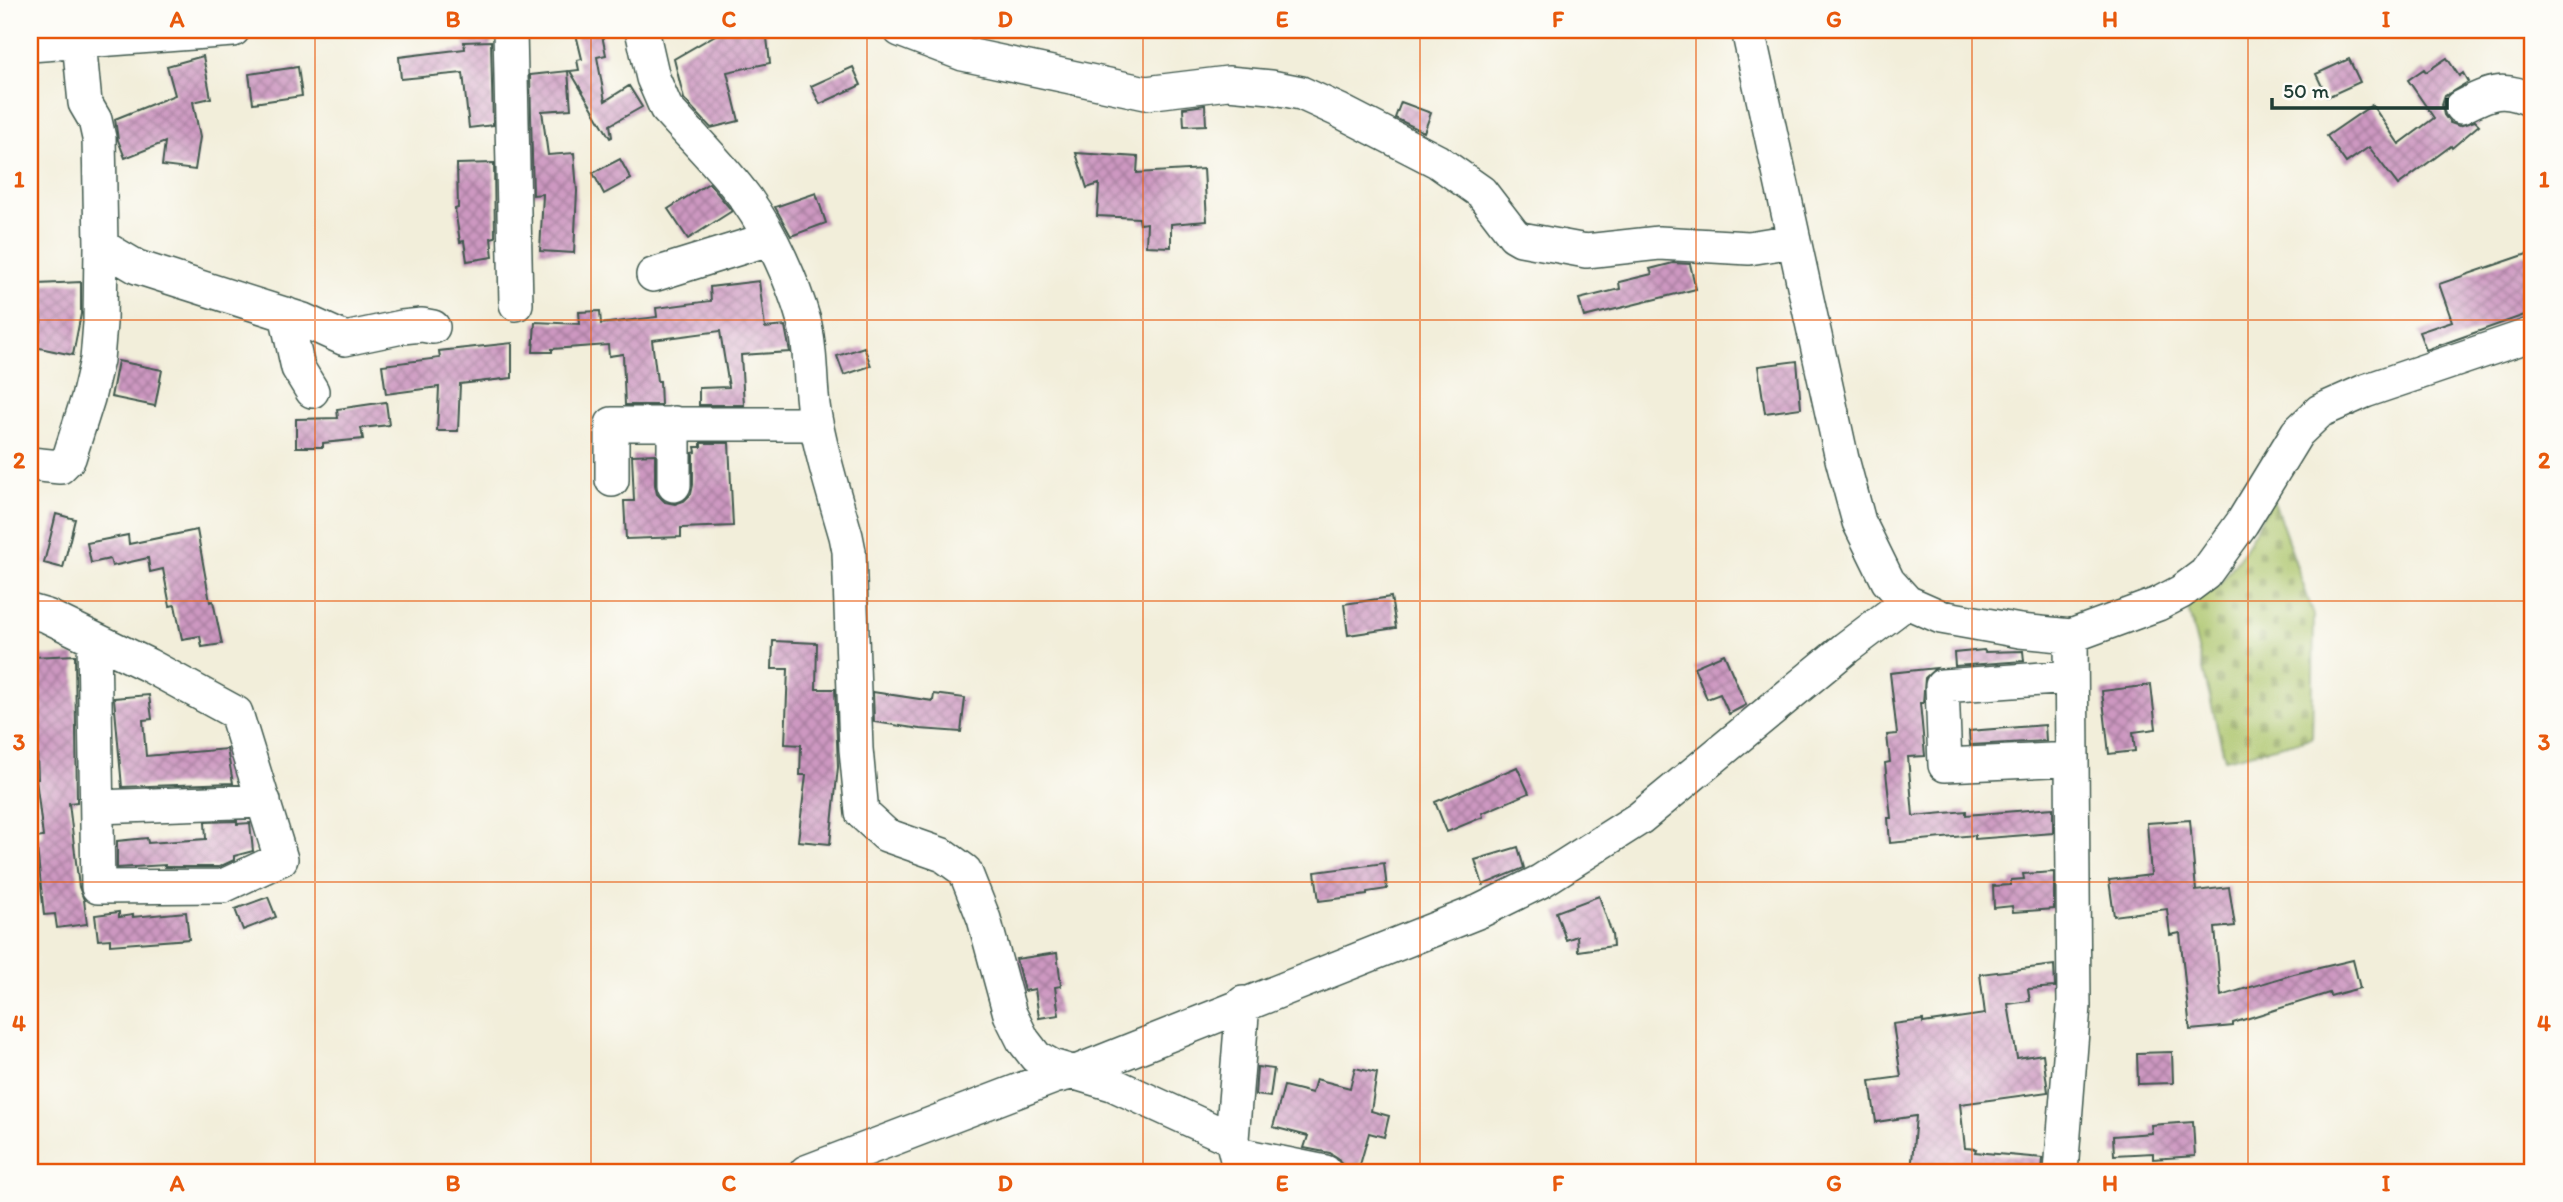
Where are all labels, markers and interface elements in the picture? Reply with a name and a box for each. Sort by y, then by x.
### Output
text: A [169,5,185,33]
text: B [446,5,461,33]
text: C [722,5,737,33]
text: D [997,5,1013,33]
text: E [1276,5,1289,33]
text: F [1552,5,1565,33]
text: G [1826,5,1842,33]
text: H [2102,5,2118,33]
text: I [2382,5,2391,33]
scale bar [2272,66,2448,110]
text: 50 m [2283,78,2330,103]
text: 1 [14,165,25,193]
text: 1 [2539,165,2550,193]
text: 2 [13,446,26,474]
text: 2 [2538,446,2551,474]
text: 3 [13,728,26,756]
text: 3 [2538,728,2551,756]
text: 4 [12,1009,26,1037]
text: 4 [2537,1009,2551,1037]
text: A [169,1169,185,1197]
text: B [446,1169,461,1197]
text: C [722,1169,737,1197]
text: D [997,1169,1013,1197]
text: E [1276,1169,1289,1197]
text: F [1552,1169,1565,1197]
text: G [1826,1169,1842,1197]
text: H [2102,1169,2118,1197]
text: I [2382,1169,2391,1197]

